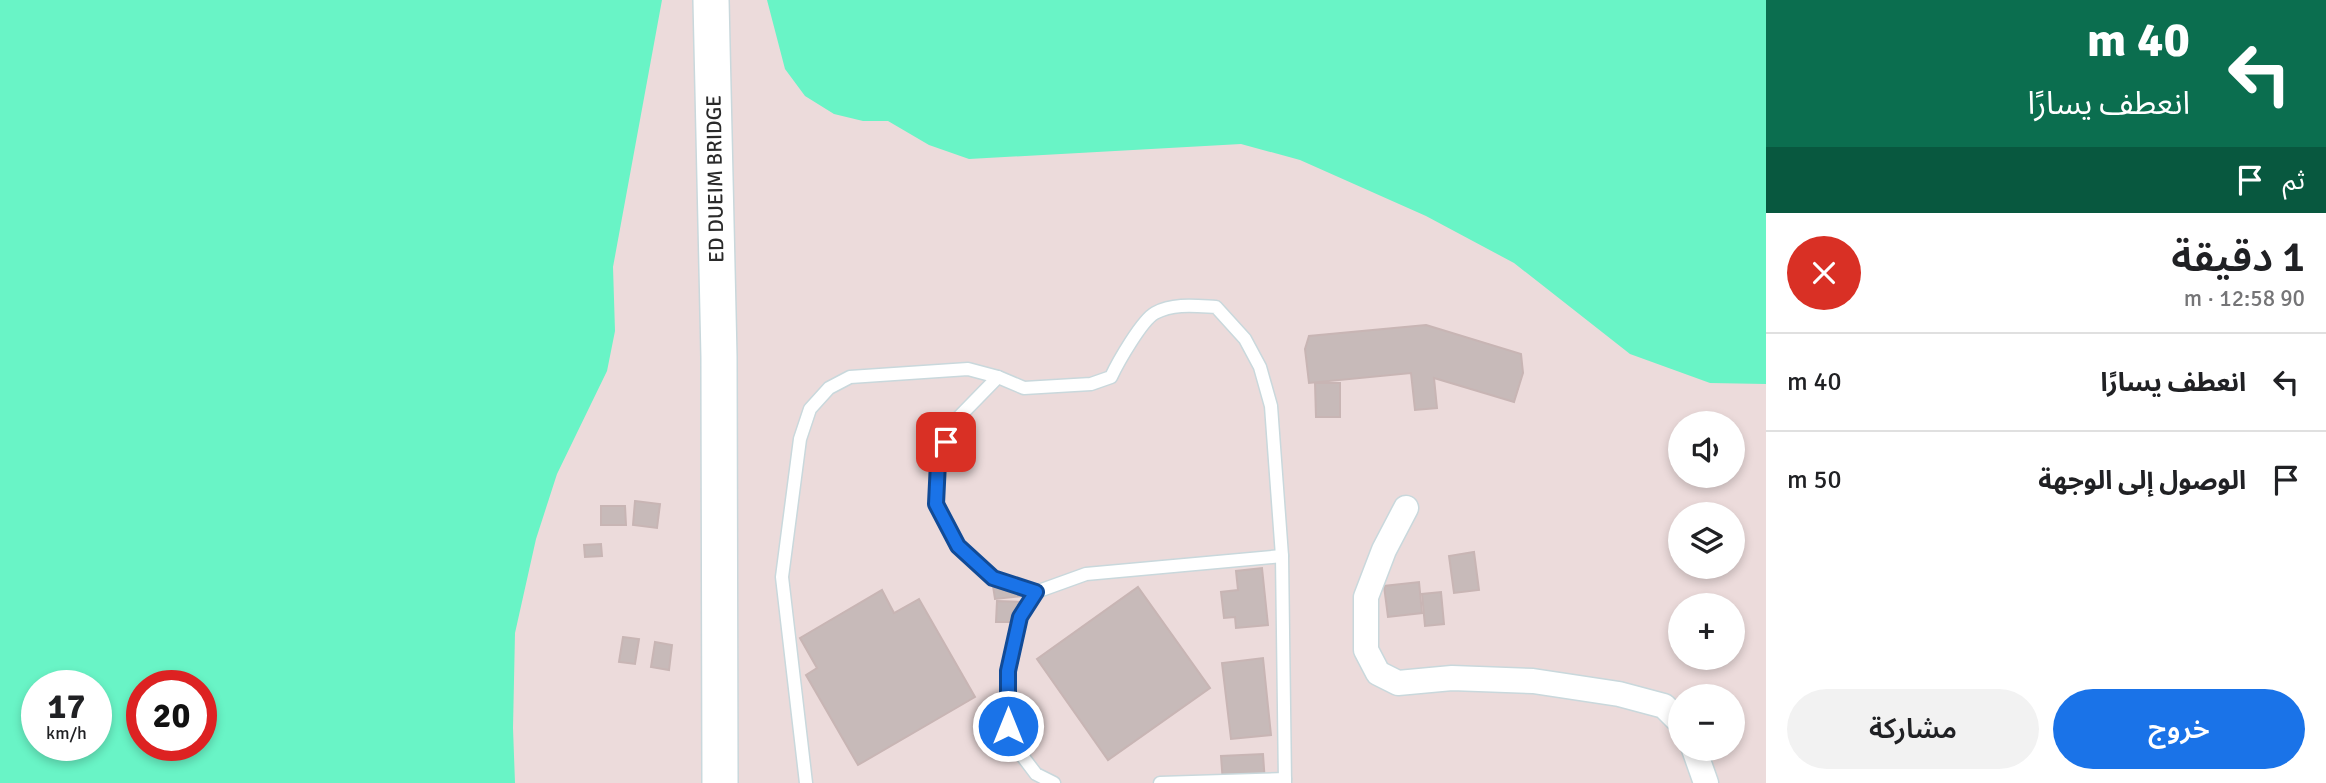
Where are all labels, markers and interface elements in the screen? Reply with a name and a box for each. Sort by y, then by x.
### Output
text: 40 m [2087,10,2190,70]
icon: left [2214,28,2305,119]
text: انعطف يسارًا [2028,84,2190,123]
street label: ED DUEIM BRIDGE [701,95,729,263]
icon: arrive [2231,161,2269,199]
text: ثم [2283,165,2305,197]
text: 1 دقيقة [2171,232,2305,283]
button: close [1787,236,1861,310]
text: 90 m · 12:58 [2184,284,2305,313]
icon: left [2267,363,2305,401]
text: 40 m [1787,366,1842,398]
text: انعطف يسارًا [2101,367,2246,399]
map controls [1668,411,1745,761]
button: sound [1668,411,1745,488]
pin [916,412,976,472]
icon: arrive [927,423,965,461]
icon: arrive [2267,461,2305,499]
text: 50 m [1787,464,1842,496]
text: الوصول إلى الوجهة [2038,465,2246,497]
button: layers [1668,502,1745,579]
button: + [1668,593,1745,670]
speed limit sign: 20 [126,670,217,761]
button: − [1668,684,1745,761]
text: 17 [48,685,85,728]
position arrow [971,689,1045,763]
button: مشاركة [1787,689,2039,769]
button: خروج [2053,689,2305,769]
text: km/h [46,722,87,744]

